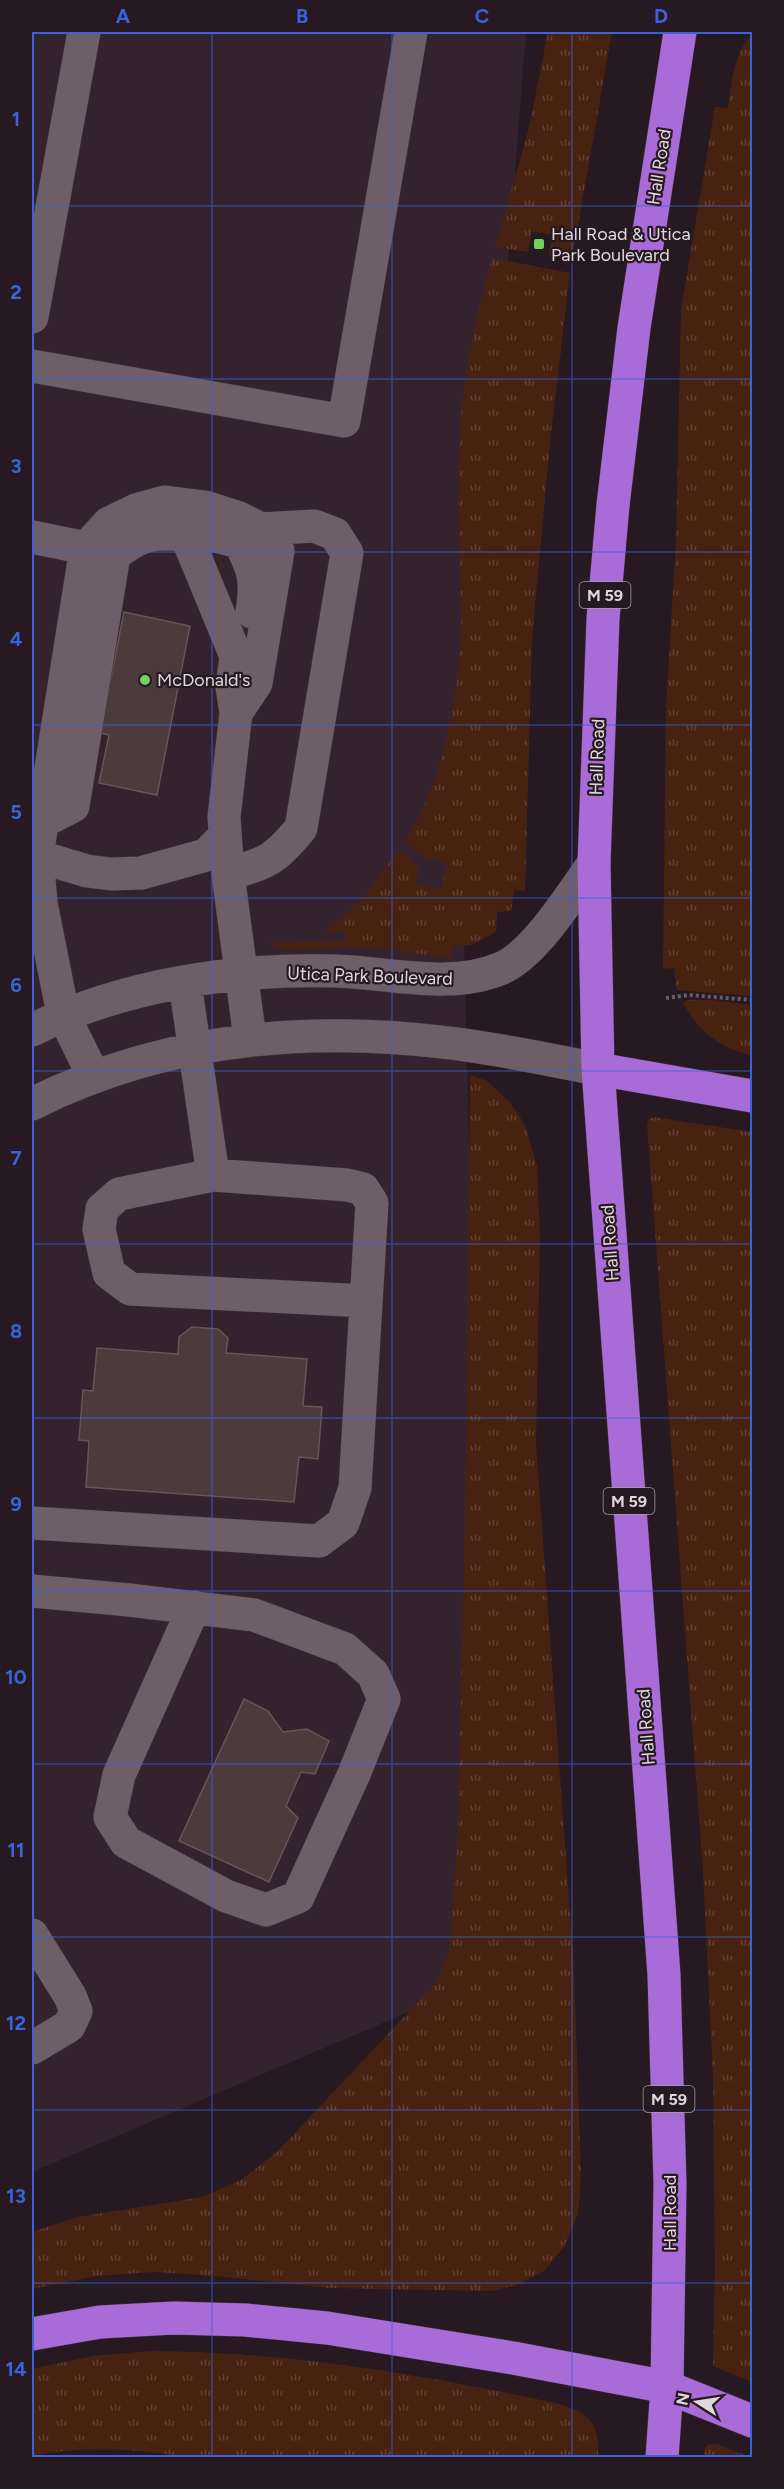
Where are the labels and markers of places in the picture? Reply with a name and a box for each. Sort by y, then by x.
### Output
place label: Hall Road & Utica Park Boulevard [551,223,691,266]
marker: Hall Road & Utica Park Boulevard [532,237,546,251]
place label: McDonald's [157,669,251,691]
marker: McDonald's [138,673,152,687]

